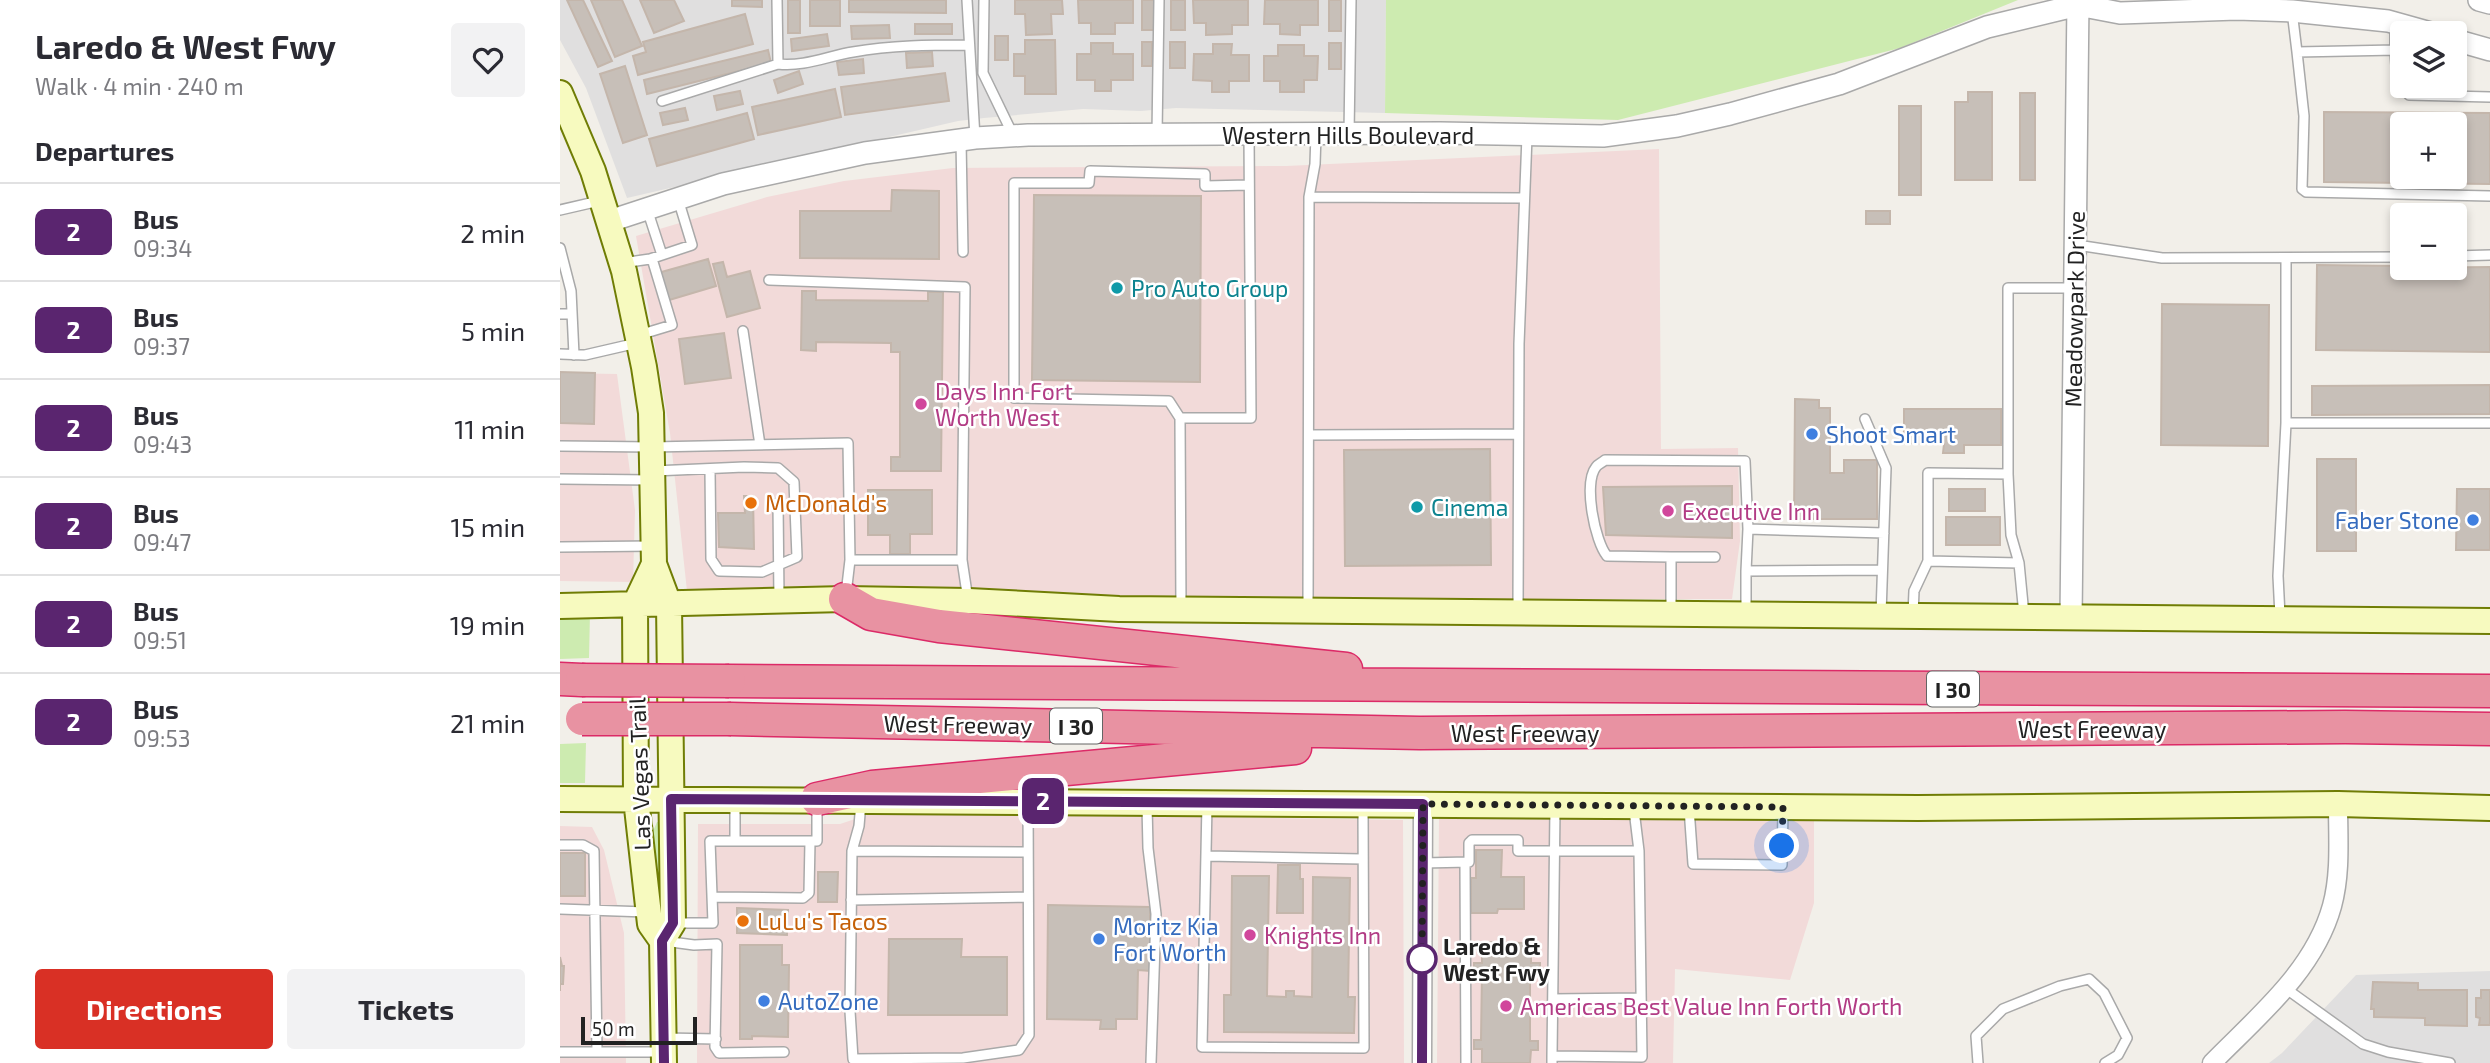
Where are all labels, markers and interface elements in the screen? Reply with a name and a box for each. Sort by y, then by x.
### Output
map controls [2390,21,2467,280]
button: layers [2390,21,2467,98]
button: heart [451,23,525,97]
text: Laredo & West Fwy [35,26,336,66]
text: Walk · 4 min · 240 m [35,72,244,100]
button: + [2390,112,2467,189]
street label: Western Hills Boulevard [1222,121,1474,149]
text: Departures [35,135,174,166]
text: Bus [133,203,179,234]
button: − [2390,203,2467,280]
street label: Meadowpark Drive [2058,210,2090,408]
text: 2 [67,217,80,246]
text: 2 min [460,217,525,248]
text: 09:34 [133,234,192,262]
place label: Pro Auto Group [1131,274,1288,302]
marker: Pro Auto Group [1109,280,1125,296]
text: Bus [133,301,179,332]
text: 2 [67,315,80,344]
text: 5 min [461,315,525,346]
text: 09:37 [133,332,190,360]
place label: Days Inn Fort Worth West [935,377,1073,431]
marker: Days Inn Fort Worth West [913,396,929,412]
text: Bus [133,399,179,430]
text: 2 [67,413,80,442]
text: 11 min [454,413,525,444]
place label: Shoot Smart [1826,420,1956,448]
marker: Shoot Smart [1804,426,1820,442]
text: 09:43 [133,430,192,458]
place label: McDonald's [765,489,887,517]
place label: Cinema [1431,493,1508,521]
marker: McDonald's [743,495,759,511]
text: Bus [133,497,179,528]
place label: Executive Inn [1682,497,1820,525]
marker: Cinema [1409,499,1425,515]
marker: Executive Inn [1660,503,1676,519]
place label: Faber Stone [2335,506,2459,534]
text: 2 [67,511,80,540]
text: 15 min [451,511,525,542]
marker: Faber Stone [2465,512,2481,528]
text: 09:47 [133,528,191,556]
text: Bus [133,595,179,626]
text: 2 [67,609,80,638]
text: 19 min [450,609,525,640]
text: 09:51 [133,626,187,654]
road number: I 30 [1927,672,1979,706]
text: Bus [133,693,179,724]
street label: Las Vegas Trail [622,697,656,851]
text: 2 [67,707,80,736]
text: 21 min [450,707,525,738]
road number: I 30 [1050,708,1102,744]
street label: West Freeway [883,709,1033,739]
street label: West Freeway [2018,715,2166,743]
street label: West Freeway [1451,719,1599,747]
text: 09:53 [133,724,191,752]
line badge: 2 [1020,778,1066,824]
text: 2 [1036,786,1050,815]
your location [1764,828,1799,863]
place label: LuLu's Tacos [757,907,888,935]
place label: Moritz Kia Fort Worth [1113,912,1227,966]
marker: LuLu's Tacos [735,913,751,929]
place label: Knights Inn [1264,921,1381,949]
marker: Knights Inn [1242,927,1258,943]
marker: Moritz Kia Fort Worth [1091,931,1107,947]
place label: Laredo & West Fwy [1443,932,1550,986]
marker: Laredo & West Fwy [1407,944,1437,974]
button: Directions [35,969,273,1049]
button: Tickets [287,969,525,1049]
place label: AutoZone [778,987,879,1015]
place label: Americas Best Value Inn Forth Worth [1520,992,1902,1020]
marker: AutoZone [756,993,772,1009]
marker: Americas Best Value Inn Forth Worth [1498,998,1514,1014]
scale bar [581,1014,696,1046]
text: 50 m [592,1017,635,1040]

